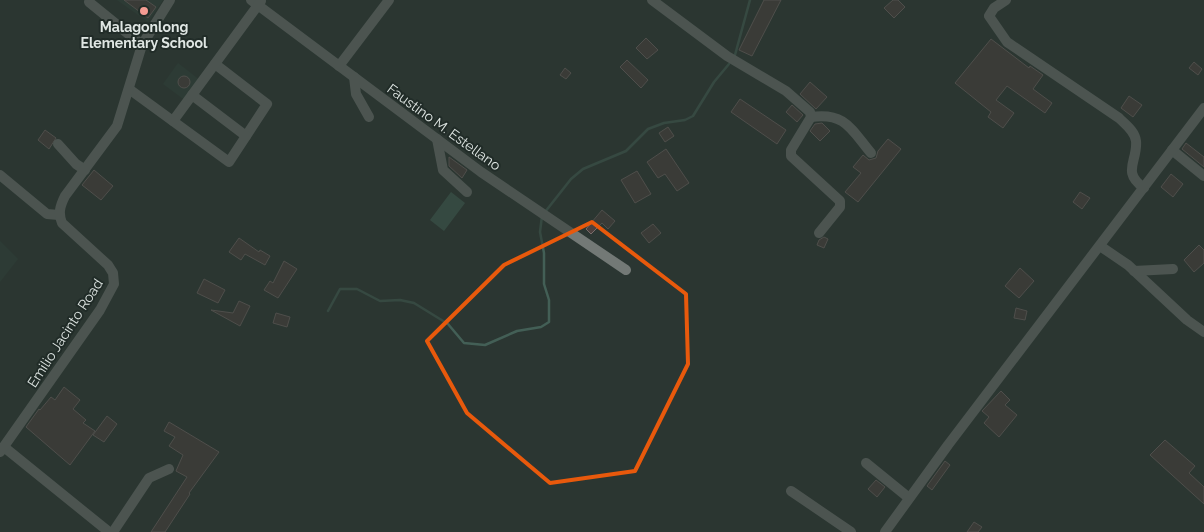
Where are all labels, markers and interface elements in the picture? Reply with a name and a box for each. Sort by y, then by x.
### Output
marker: Malagonlong Elementary School [138,5,150,17]
place label: Malagonlong Elementary School [81,19,208,51]
street label: Faustino M. Estellano [384,81,504,173]
street label: Emilio Jacinto Road [24,276,106,390]

